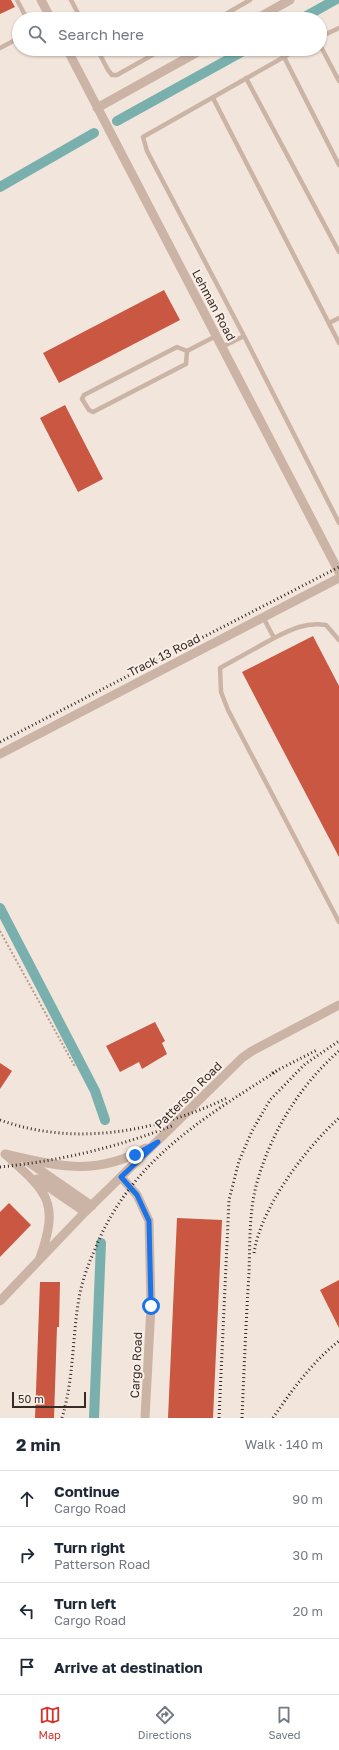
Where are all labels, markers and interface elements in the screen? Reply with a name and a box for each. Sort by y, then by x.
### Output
search box [12,12,327,56]
icon: search [26,23,48,45]
text: Search here [58,25,144,43]
street label: Lehman Road [189,267,239,343]
street label: Track 13 Road [125,630,203,680]
street label: Patterson Road [151,1058,225,1132]
route end [126,1146,144,1164]
route start [142,1297,160,1315]
street label: Cargo Road [127,1331,145,1399]
scale bar [12,1390,86,1409]
text: 50 m [18,1392,44,1405]
text: 2 min [16,1434,60,1455]
text: Walk · 140 m [245,1436,323,1452]
text: Continue [54,1482,120,1500]
icon: ahead [16,1488,38,1510]
text: 90 m [292,1491,323,1507]
text: Cargo Road [54,1500,126,1516]
text: Turn right [54,1538,125,1556]
icon: right [16,1544,38,1566]
text: 30 m [293,1547,323,1563]
text: Patterson Road [54,1556,150,1572]
text: Turn left [54,1594,116,1612]
icon: left [16,1600,38,1622]
text: 20 m [293,1603,323,1619]
text: Cargo Road [54,1612,126,1628]
icon: arrive [16,1656,38,1678]
text: Arrive at destination [54,1658,203,1676]
tab: Map [38,1704,61,1741]
tab: Directions [138,1704,192,1741]
tab: Saved [268,1704,301,1741]

